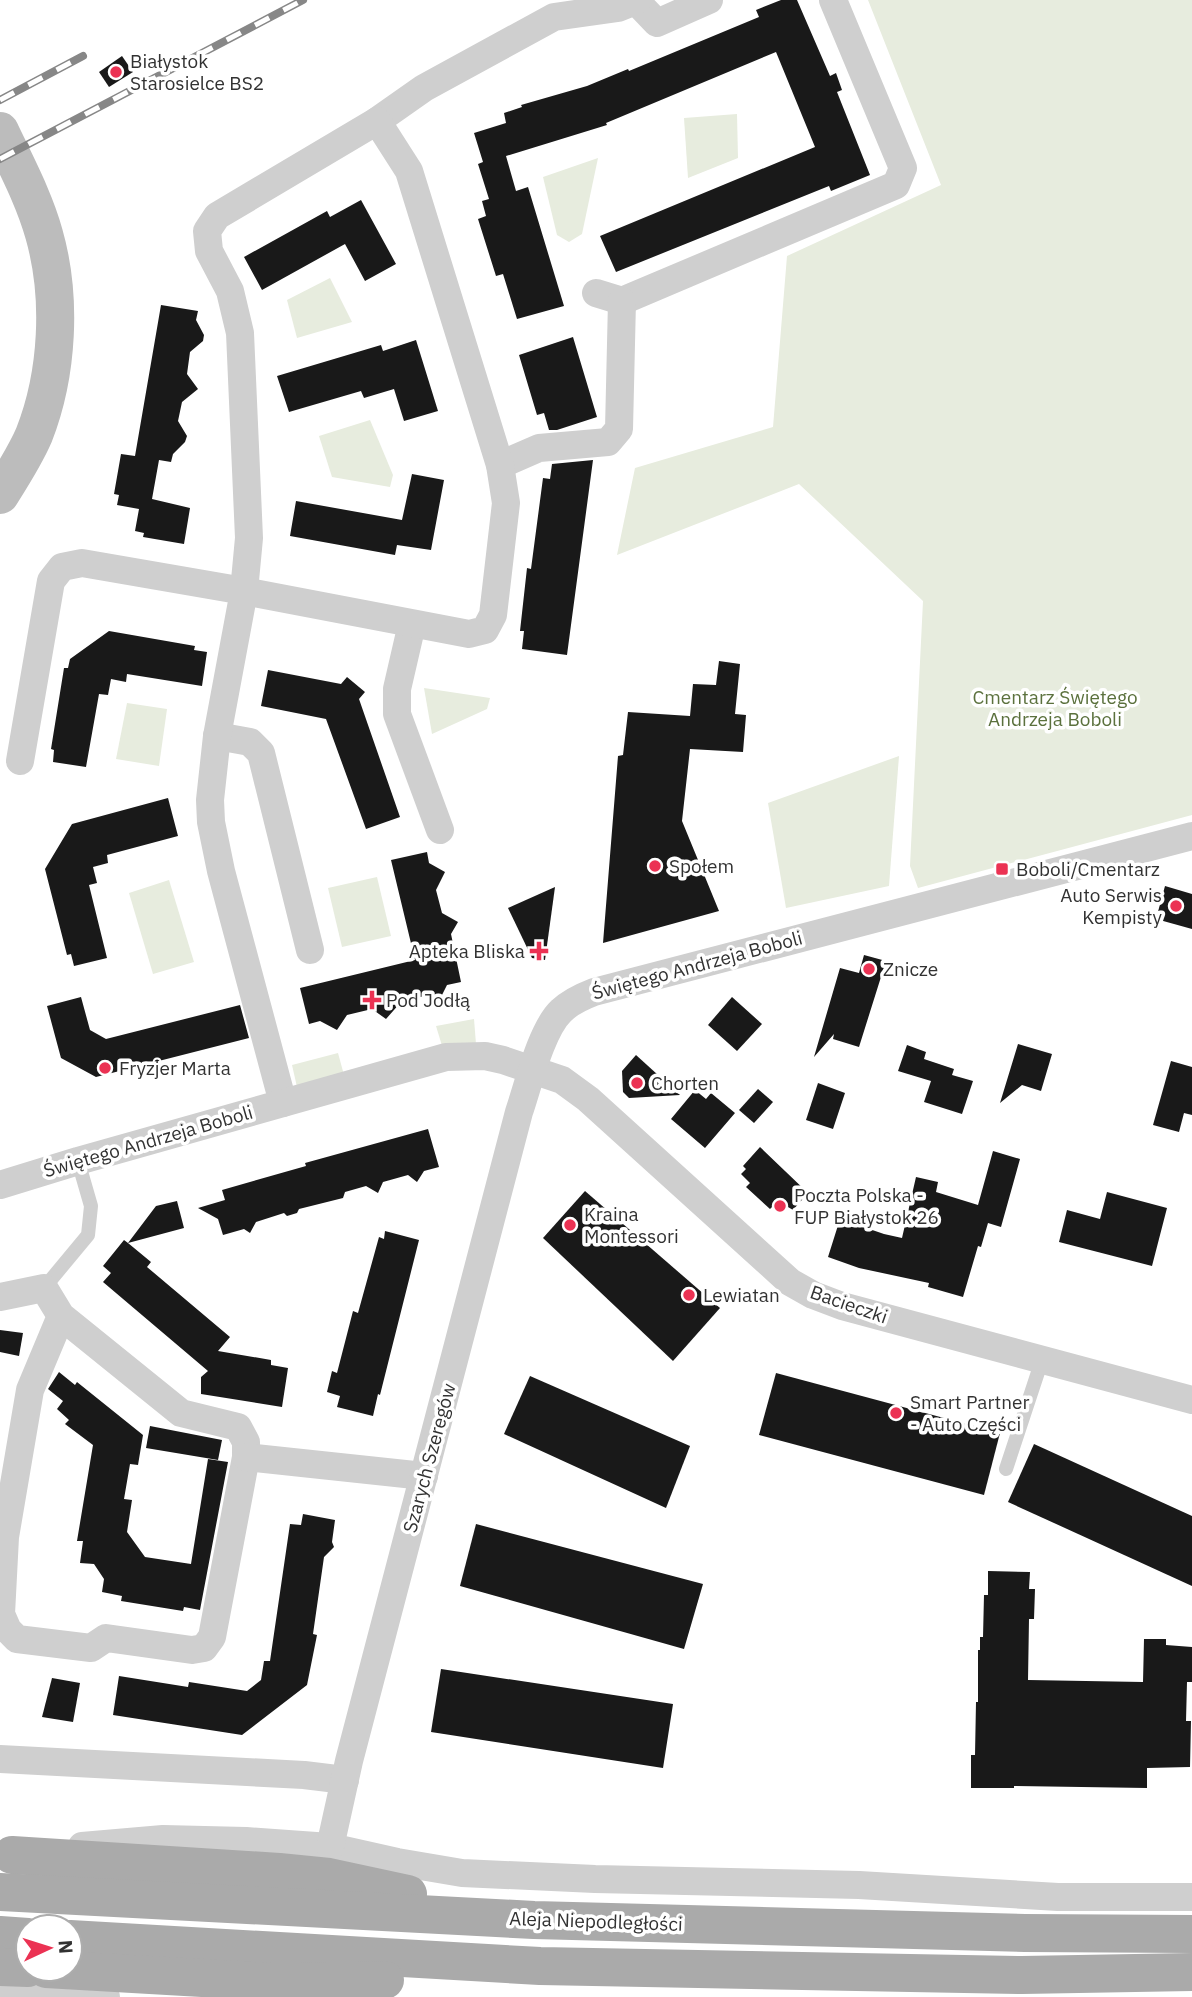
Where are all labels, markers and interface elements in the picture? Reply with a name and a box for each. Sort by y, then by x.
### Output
place label: Białystok Starosielce BS2 [130,49,264,95]
marker: Białystok Starosielce BS2 [108,64,124,80]
park label: Cmentarz Świętego Andrzeja Boboli [972,685,1138,731]
place label: Społem [669,854,734,878]
place label: Boboli/Cmentarz [1016,857,1160,881]
marker: Społem [647,858,663,874]
marker: Boboli/Cmentarz [994,861,1010,877]
place label: Auto Serwis Kempisty [1060,883,1163,929]
marker: Auto Serwis Kempisty [1168,898,1184,914]
street label: Świętego Andrzeja Boboli [589,925,805,1005]
place label: Apteka Bliska [409,939,525,963]
marker: Apteka Bliska [531,943,547,959]
place label: Znicze [883,957,938,981]
marker: Znicze [861,961,877,977]
place label: Pod Jodłą [386,988,470,1012]
marker: Pod Jodłą [364,992,380,1008]
place label: Fryzjer Marta [119,1056,231,1080]
marker: Fryzjer Marta [97,1060,113,1076]
place label: Chorten [651,1071,719,1095]
marker: Chorten [629,1075,645,1091]
street label: Świętego Andrzeja Boboli [40,1100,256,1182]
place label: Poczta Polska - FUP Białystok 26 [794,1183,939,1229]
marker: Poczta Polska - FUP Białystok 26 [772,1198,788,1214]
place label: Kraina Montessori [584,1202,679,1248]
marker: Kraina Montessori [562,1217,578,1233]
street label: Bacieczki [807,1280,891,1328]
place label: Lewiatan [703,1283,780,1307]
marker: Lewiatan [681,1287,697,1303]
street label: Szarych Szeregów [398,1381,460,1535]
place label: Smart Partner - Auto Części [910,1390,1029,1436]
marker: Smart Partner - Auto Części [888,1405,904,1421]
street label: Aleja Niepodległości [509,1906,683,1936]
north arrow [14,1913,84,1983]
text: N [54,1939,78,1955]

